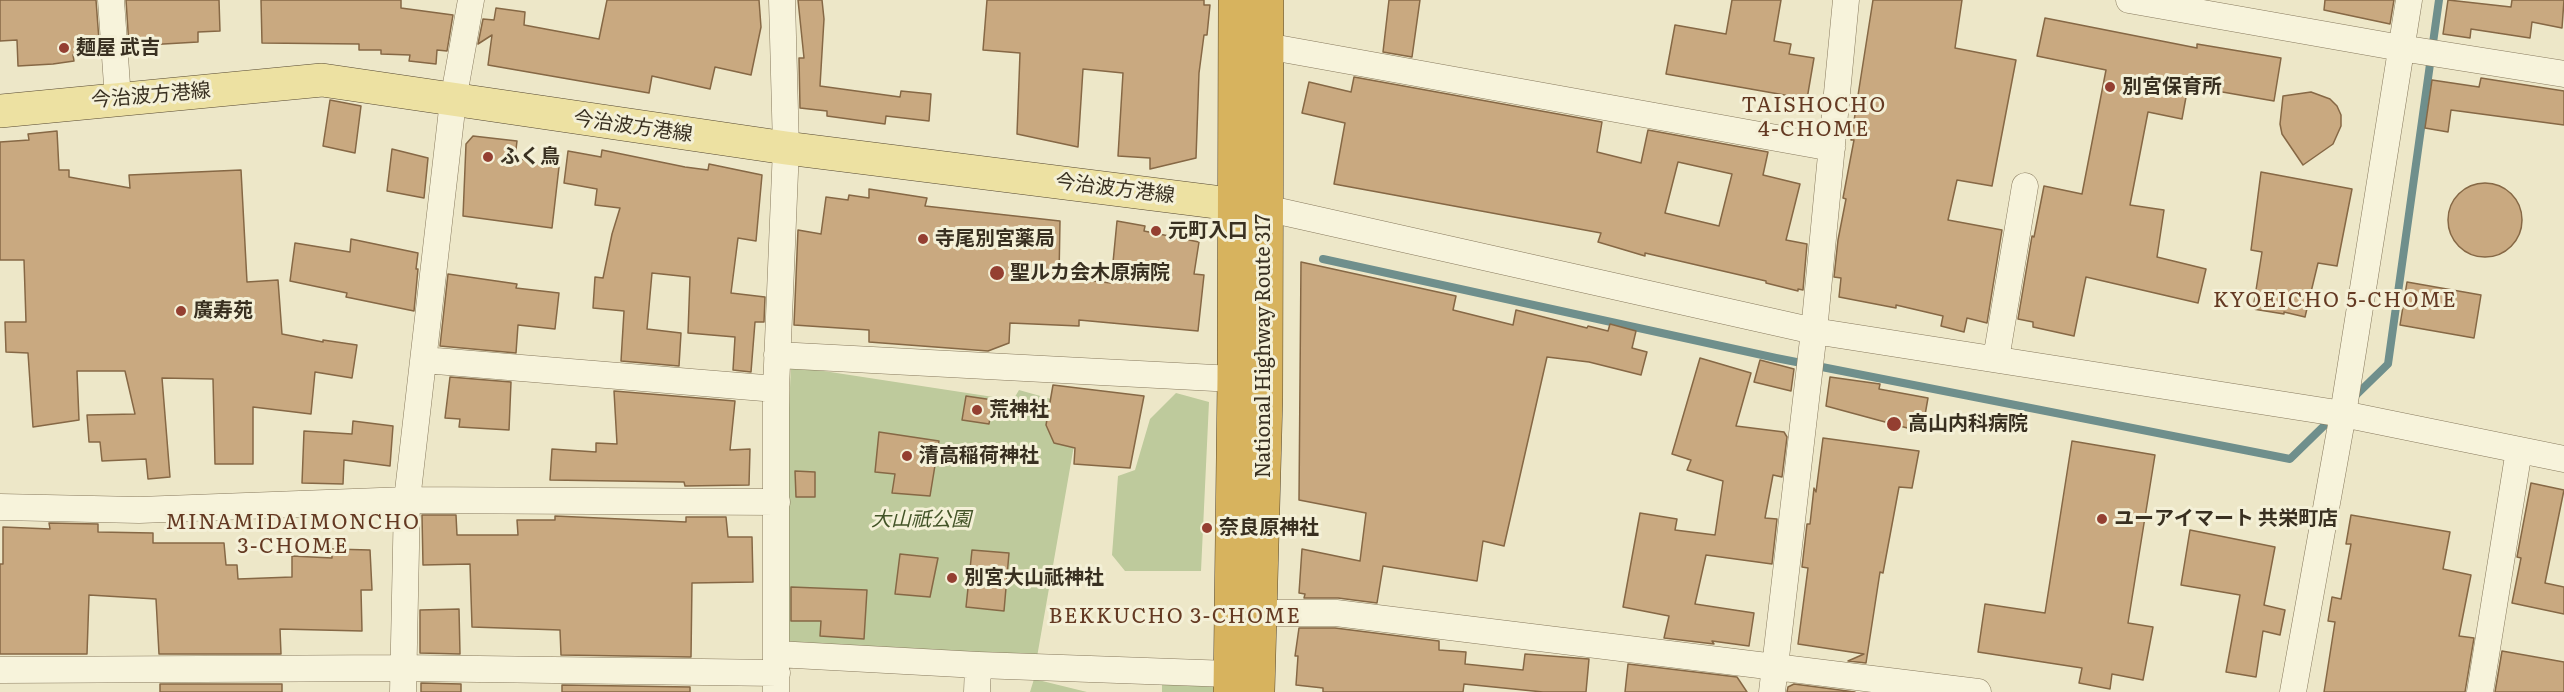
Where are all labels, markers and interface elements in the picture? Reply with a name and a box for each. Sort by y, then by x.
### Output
place label: 麺屋 武吉 [76,36,160,60]
marker: 麺屋 武吉 [57,41,71,55]
place label: 別宮保育所 [2122,75,2222,99]
street label: 今治波方港線 [90,79,212,113]
marker: 別宮保育所 [2103,80,2117,94]
district label: TAISHOCHO 4-CHOME [1741,93,1887,143]
street label: 今治波方港線 [572,107,694,147]
place label: ふく鳥 [500,145,560,169]
marker: ふく鳥 [481,150,495,164]
street label: 今治波方港線 [1054,170,1176,208]
street label: National Highway Route 317 [1252,214,1276,478]
place label: 元町入口 [1168,219,1248,243]
marker: 元町入口 [1149,224,1163,238]
place label: 寺尾別宮薬局 [935,227,1055,251]
marker: 寺尾別宮薬局 [916,232,930,246]
place label: 聖ルカ会木原病院 [1010,261,1170,285]
marker: 聖ルカ会木原病院 [988,264,1006,282]
district label: KYOEICHO 5-CHOME [2213,288,2457,314]
place label: 廣寿苑 [193,299,253,323]
marker: 廣寿苑 [174,304,188,318]
place label: 荒神社 [989,398,1049,422]
marker: 荒神社 [970,403,984,417]
place label: 高山内科病院 [1908,412,2028,436]
marker: 高山内科病院 [1885,415,1903,433]
place label: 清高稲荷神社 [919,444,1039,468]
marker: 清高稲荷神社 [900,449,914,463]
place label: ユーアイマート 共栄町店 [2114,507,2338,531]
park label: 大山祇公園 [871,508,971,532]
district label: MINAMIDAIMONCHO 3-CHOME [166,510,420,560]
marker: ユーアイマート 共栄町店 [2095,512,2109,526]
place label: 奈良原神社 [1219,516,1319,540]
marker: 奈良原神社 [1200,521,1214,535]
place label: 別宮大山祇神社 [964,566,1104,590]
marker: 別宮大山祇神社 [945,571,959,585]
district label: BEKKUCHO 3-CHOME [1049,604,1301,630]

